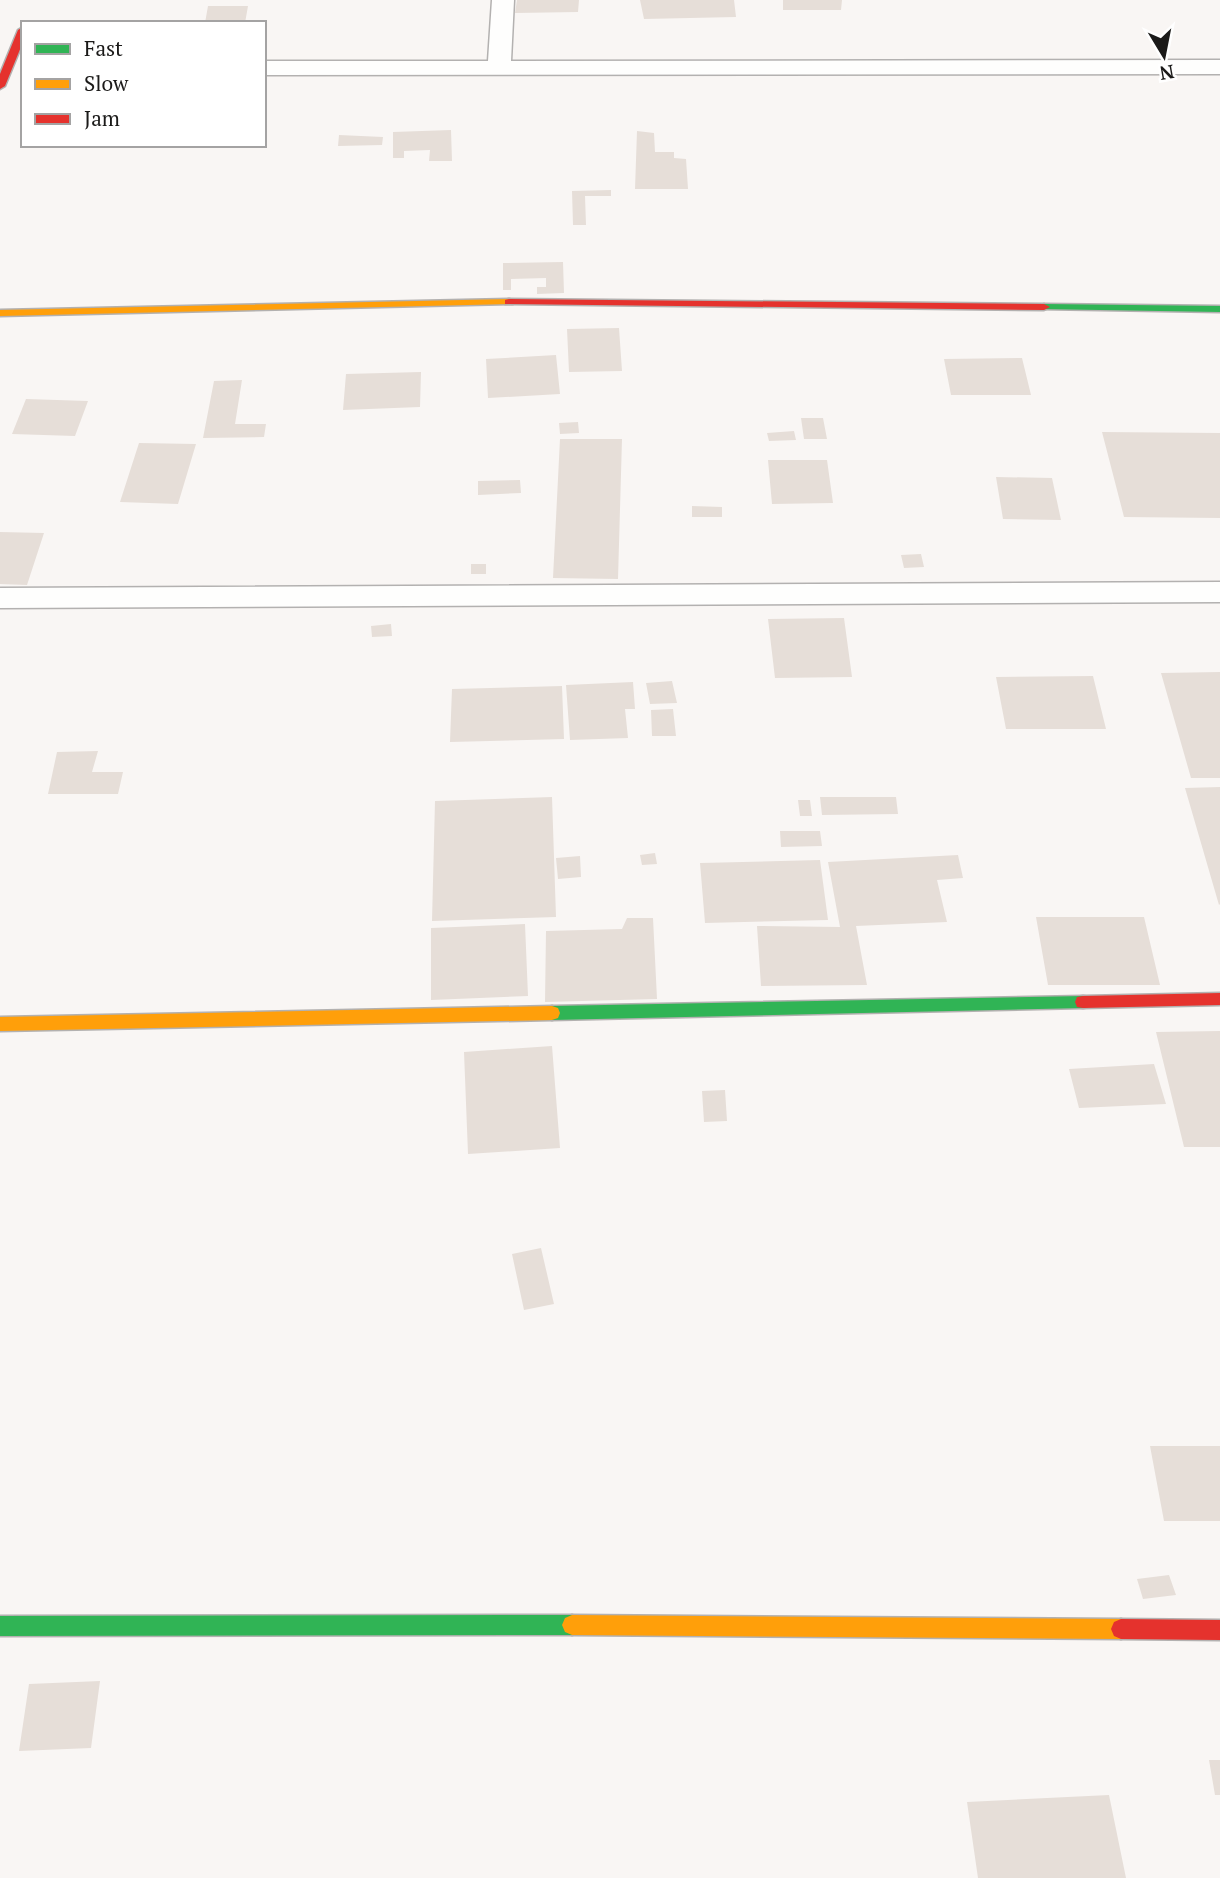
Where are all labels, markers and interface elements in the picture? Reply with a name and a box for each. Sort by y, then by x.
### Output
legend [21,21,266,147]
north arrow [1129,21,1199,91]
text: Fast [84,34,123,62]
text: N [1157,60,1176,87]
text: Slow [84,69,129,97]
text: Jam [84,104,120,132]

